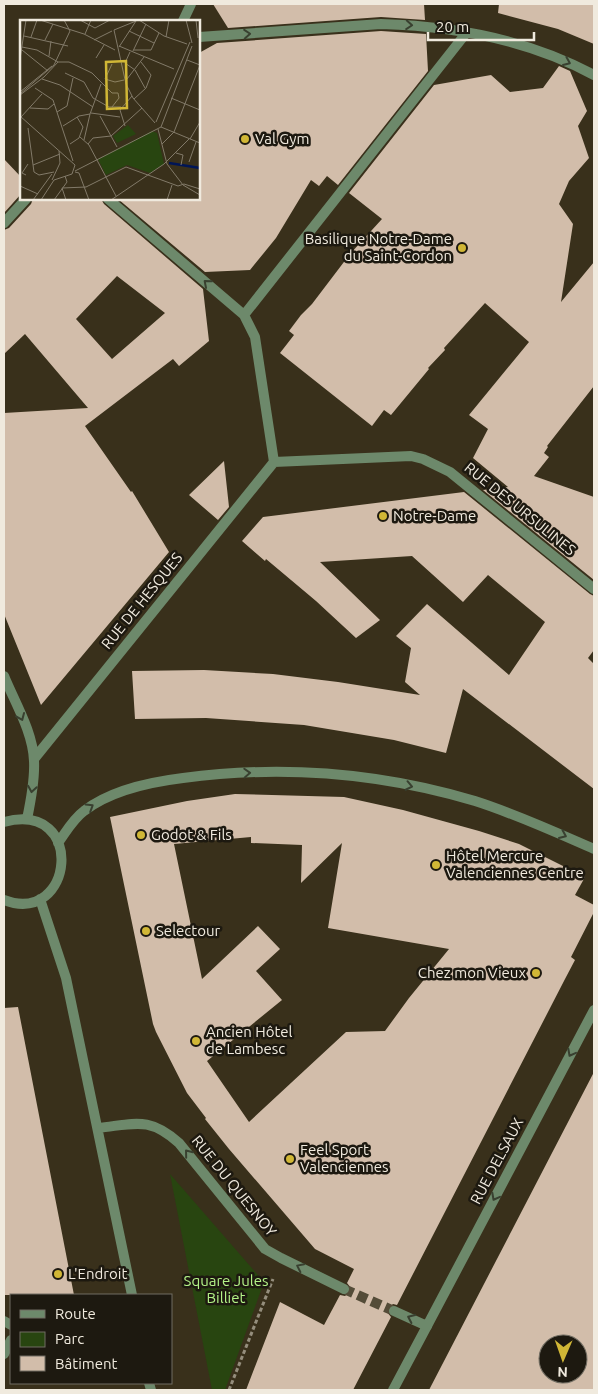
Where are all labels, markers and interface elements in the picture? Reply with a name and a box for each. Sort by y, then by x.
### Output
scale bar [428,10,534,42]
text: 20 m [436,18,469,35]
one-way arrow [406,19,414,30]
inset map [20,20,200,200]
one-way arrow [244,28,252,39]
one-way arrow [562,55,571,66]
place label: Val Gym [255,130,309,147]
marker: Val Gym [239,133,251,145]
place label: Basilique Notre-Dame du Saint-Cordon [305,230,452,264]
marker: Basilique Notre-Dame du Saint-Cordon [456,242,468,254]
one-way arrow [203,280,212,289]
street label: RUE DES URSULINES [461,459,579,559]
place label: Notre-Dame [393,507,476,524]
marker: Notre-Dame [377,510,389,522]
street label: RUE DE HESQUES [98,549,186,652]
one-way arrow [15,712,26,721]
one-way arrow [243,767,251,778]
one-way arrow [404,780,413,791]
one-way arrow [28,785,38,793]
one-way arrow [85,804,94,814]
place label: Godot & Fils [151,826,232,843]
marker: Godot & Fils [135,829,147,841]
one-way arrow [558,829,567,840]
place label: Hôtel Mercure Valenciennes Centre [446,847,584,881]
marker: Hôtel Mercure Valenciennes Centre [430,859,442,871]
place label: Selectour [156,922,221,939]
marker: Selectour [140,925,152,937]
place label: Chez mon Vieux [418,964,526,981]
marker: Chez mon Vieux [530,967,542,979]
place label: Ancien Hôtel de Lambesc [206,1023,293,1057]
marker: Ancien Hôtel de Lambesc [190,1035,202,1047]
one-way arrow [567,1048,577,1057]
street label: RUE DELSAUX [467,1115,526,1207]
street label: RUE DU QUESNOY [189,1132,280,1240]
place label: Feel Sport Valenciennes [300,1141,389,1175]
one-way arrow [185,1150,193,1159]
marker: Feel Sport Valenciennes [284,1153,296,1165]
one-way arrow [491,1192,501,1201]
one-way arrow [296,1264,305,1274]
place label: L'Endroit [68,1265,127,1282]
marker: L'Endroit [52,1268,64,1280]
park label: Square Jules Billiet [184,1272,268,1306]
legend [10,1294,172,1384]
text: Route [55,1305,96,1322]
one-way arrow [407,1314,416,1325]
text: Parc [55,1330,84,1347]
north arrow [538,1334,588,1384]
text: Bâtiment [55,1355,118,1372]
text: N [557,1364,568,1380]

